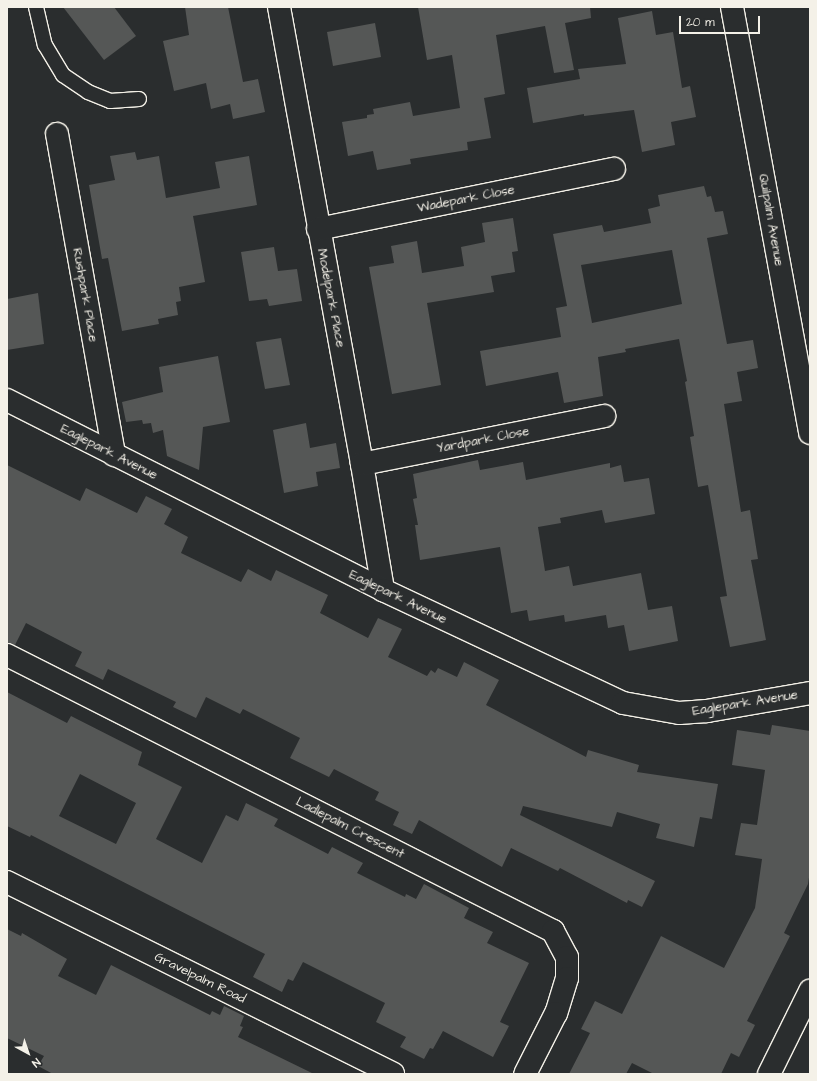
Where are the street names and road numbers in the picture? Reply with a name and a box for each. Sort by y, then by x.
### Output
street label: Quilpalm Avenue [755,173,787,267]
street label: Wadepark Close [416,182,516,216]
street label: Rushpark Place [69,247,101,343]
street label: Modelpark Place [314,247,348,349]
street label: Eaglepark Avenue [58,421,160,483]
street label: Yardpark Close [436,423,530,457]
street label: Eaglepark Avenue [347,567,449,627]
street label: Eaglepark Avenue [691,687,799,719]
street label: Ladlepalm Crescent [293,794,407,862]
street label: Gravelpalm Road [152,949,248,1007]

